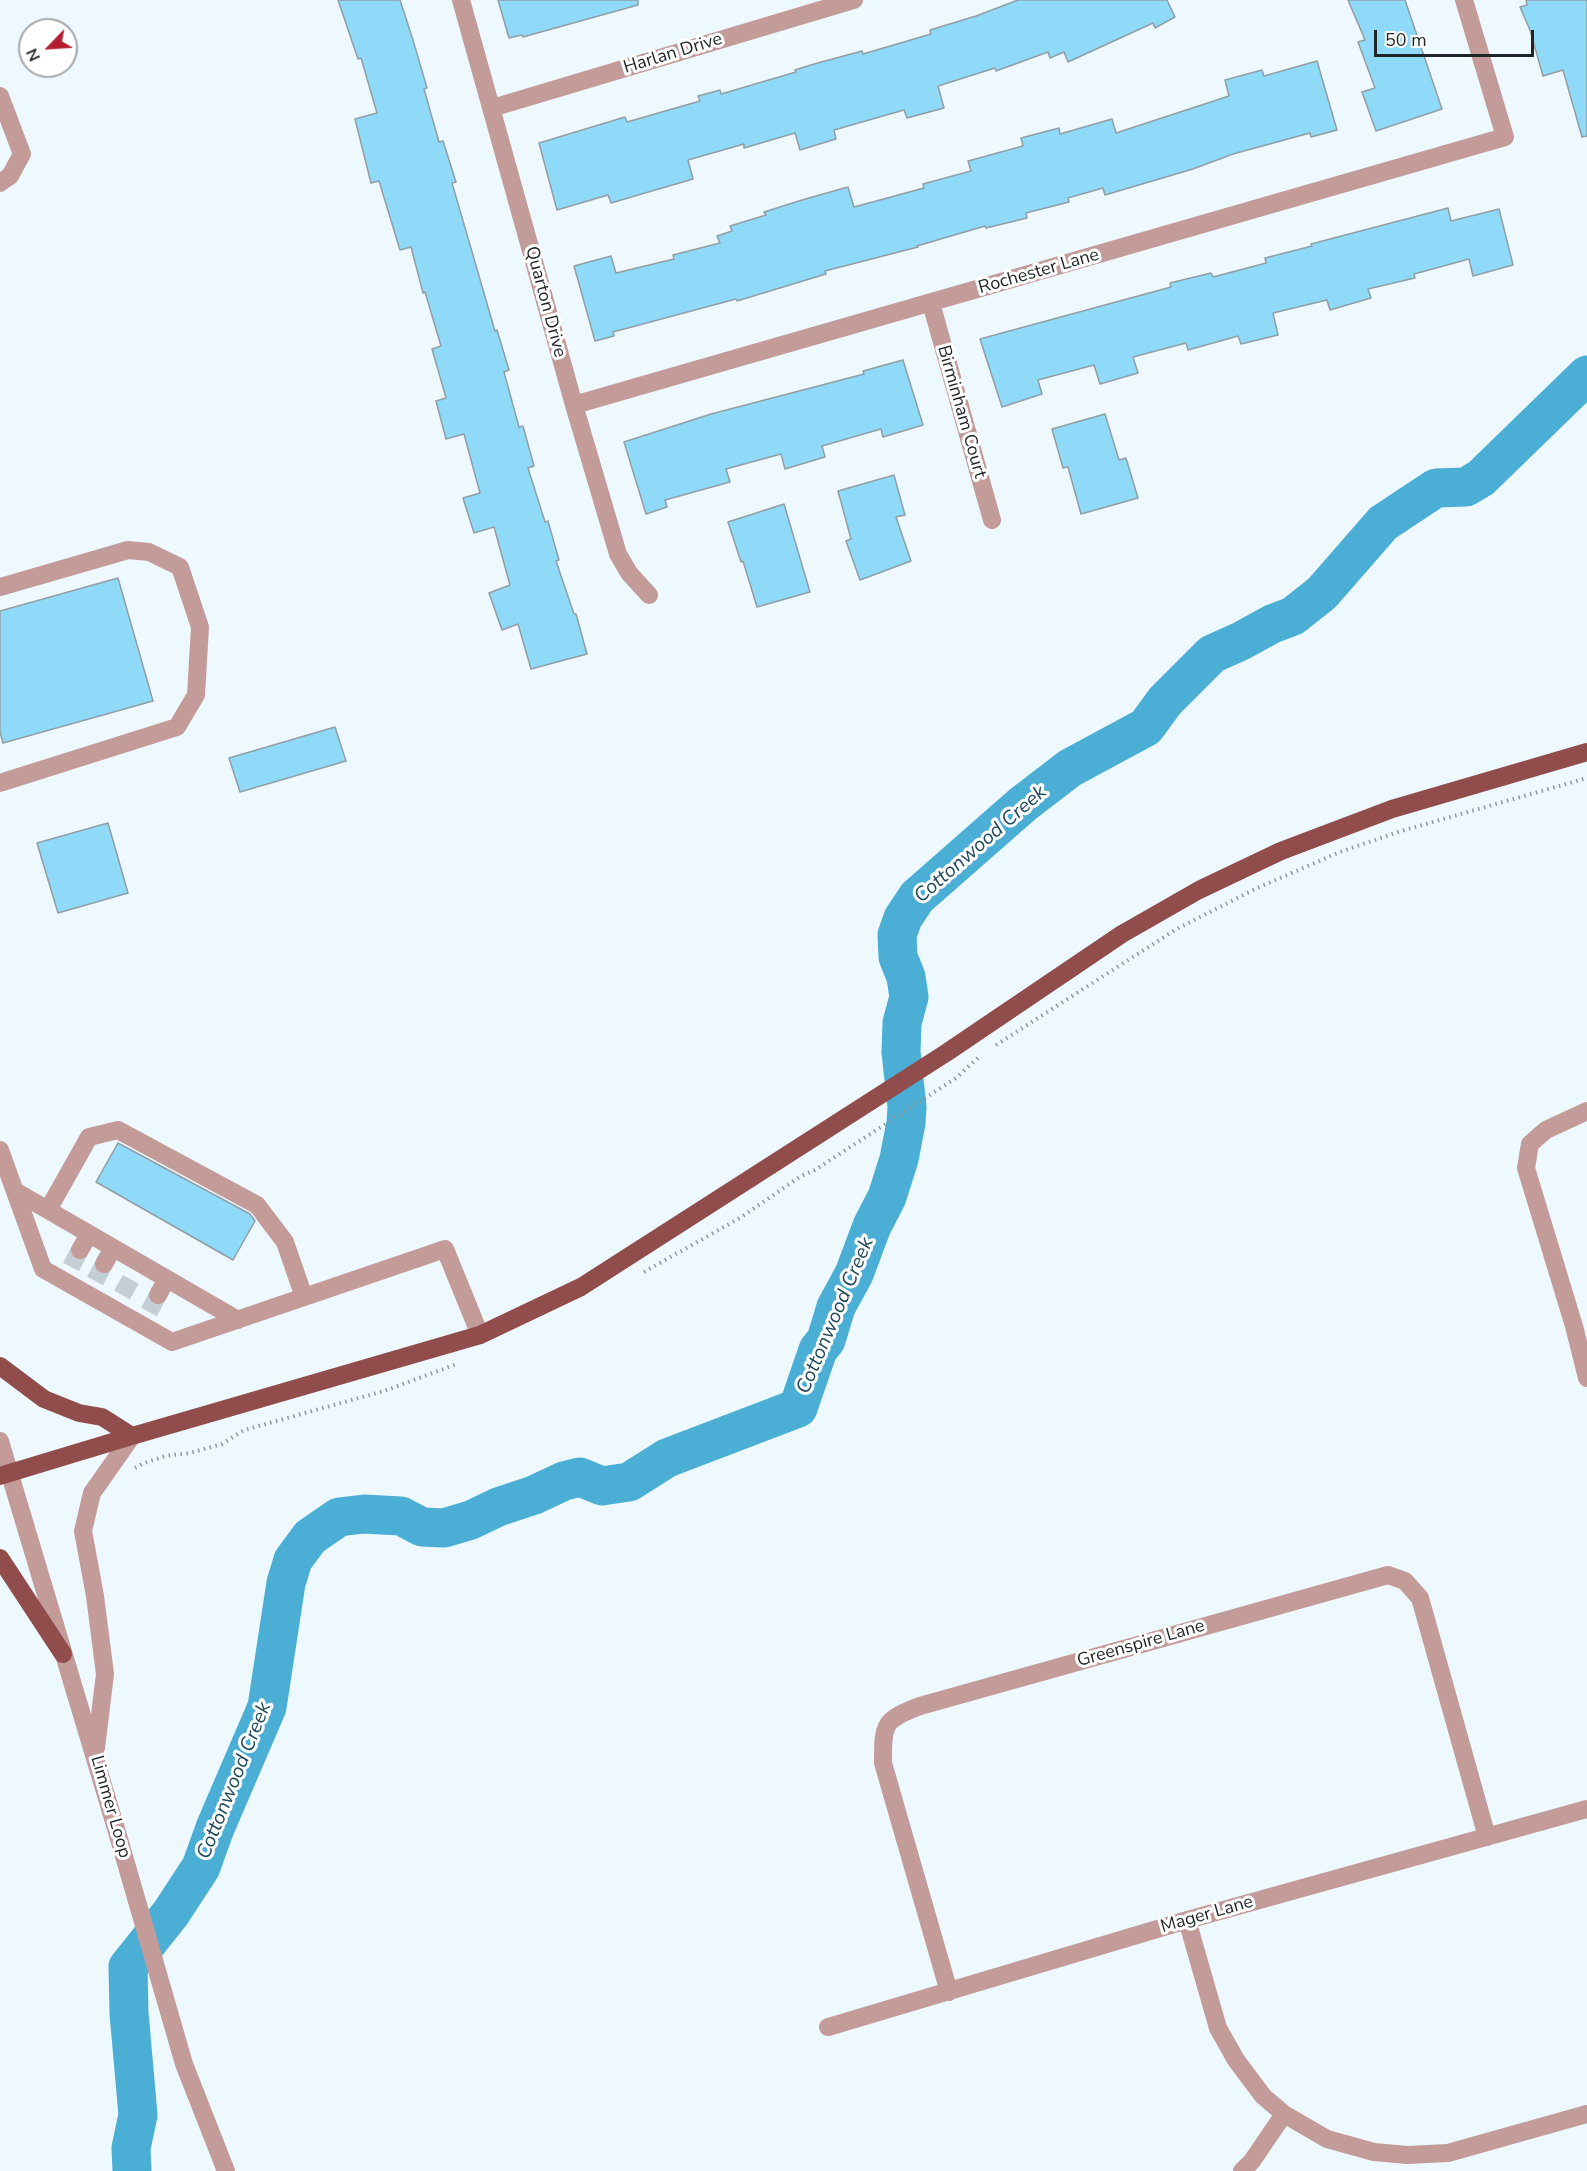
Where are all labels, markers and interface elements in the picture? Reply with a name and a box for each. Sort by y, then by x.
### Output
north arrow [18,18,78,78]
scale bar [1377,18,1538,56]
text: 50 m [1385,28,1427,52]
street label: Harlan Drive [621,29,725,79]
text: N [21,45,46,65]
street label: Quarton Drive [520,244,570,360]
street label: Rochester Lane [976,244,1102,300]
street label: Birminham Court [932,343,990,481]
water label: Cottonwood Creek [910,781,1052,909]
water label: Cottonwood Creek [792,1234,880,1398]
street label: Greenspire Lane [1075,1615,1207,1673]
water label: Cottonwood Creek [193,1699,277,1863]
street label: Limmer Loop [85,1753,135,1861]
street label: Mager Lane [1158,1891,1256,1939]

